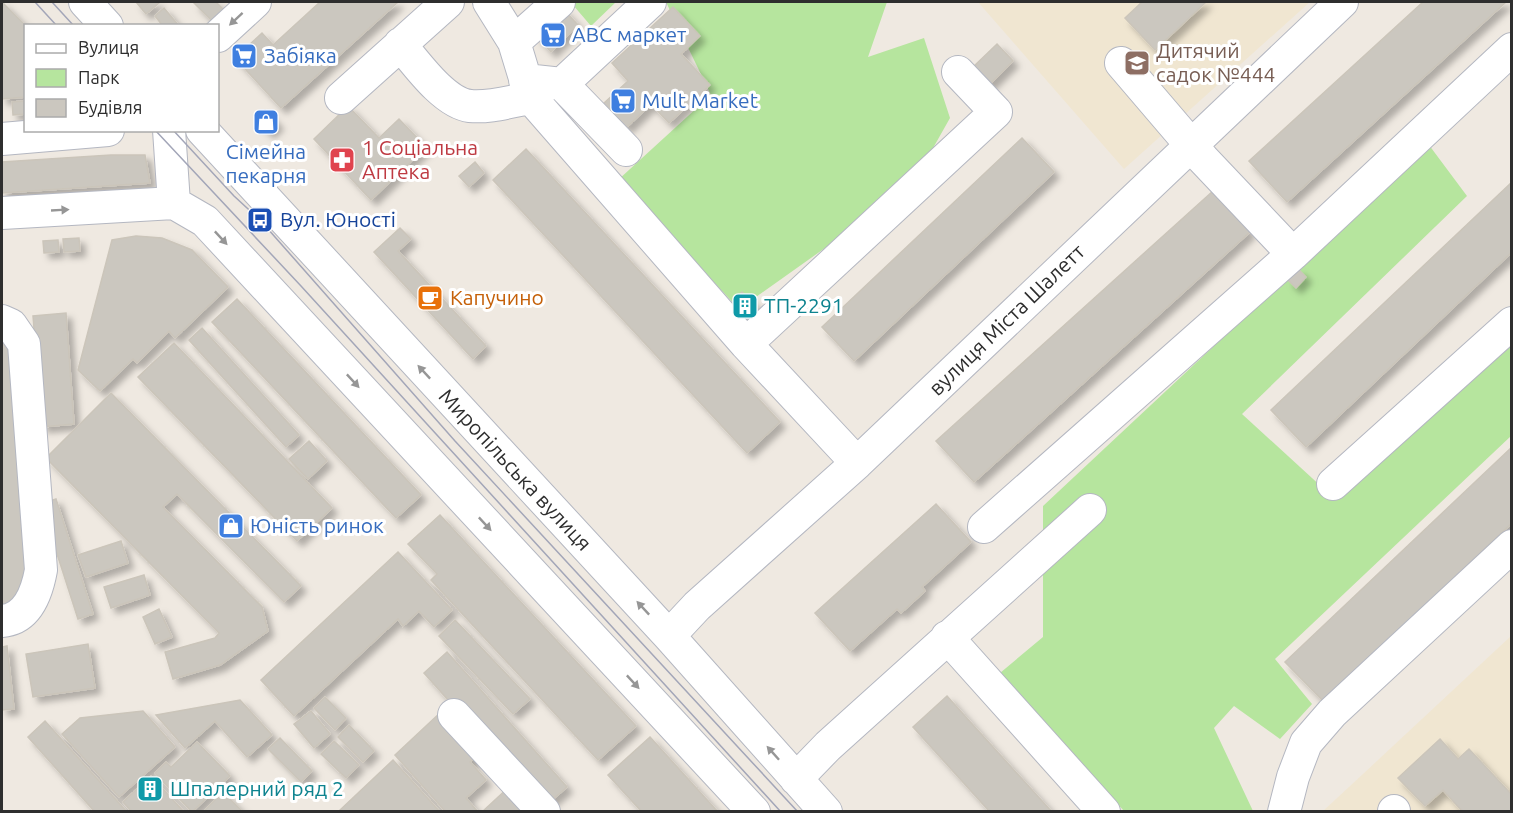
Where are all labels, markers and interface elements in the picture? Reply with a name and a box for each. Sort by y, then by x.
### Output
one-way arrow [229,12,244,26]
supermarket icon: АВС маркет [538,20,568,50]
place label: АВС маркет [572,22,687,46]
legend [24,24,219,132]
text: Вулиця [78,37,139,57]
place label: Дитячий садок №444 [1156,38,1275,86]
supermarket icon: Забіяка [229,41,259,71]
place label: Забіяка [264,43,337,67]
school or university icon: Дитячий садок №444 [1122,48,1152,78]
text: Парк [78,67,119,87]
supermarket icon: Mult Market [608,86,638,116]
place label: Mult Market [642,88,758,112]
text: Будівля [78,97,143,117]
shop icon: Сімейна пекарня [251,107,281,137]
place label: 1 Соціальна Аптека [362,135,478,183]
place label: Сімейна пекарня [225,139,307,187]
pharmacy icon: 1 Соціальна Аптека [327,145,357,175]
one-way arrow [50,205,69,214]
bus stop icon: Вул. Юності [245,205,275,235]
place label: Вул. Юності [280,207,396,231]
one-way arrow [213,230,227,244]
street label: вулиця Міста Шалетт [924,238,1090,400]
cafe icon: Капучино [415,283,445,313]
place label: Капучино [450,285,544,309]
building icon: ТП-2291 [730,291,760,321]
place label: ТП-2291 [764,293,844,317]
one-way arrow [418,365,432,379]
one-way arrow [346,373,360,388]
street label: Миропільська вулиця [435,384,597,555]
shop icon: Юність ринок [216,511,246,541]
place label: Юність ринок [250,513,384,537]
one-way arrow [478,516,492,530]
one-way arrow [636,601,650,615]
one-way arrow [626,674,640,689]
one-way arrow [766,745,780,760]
building icon: Шпалерний ряд 2 [135,774,165,804]
place label: Шпалерний ряд 2 [170,776,344,800]

